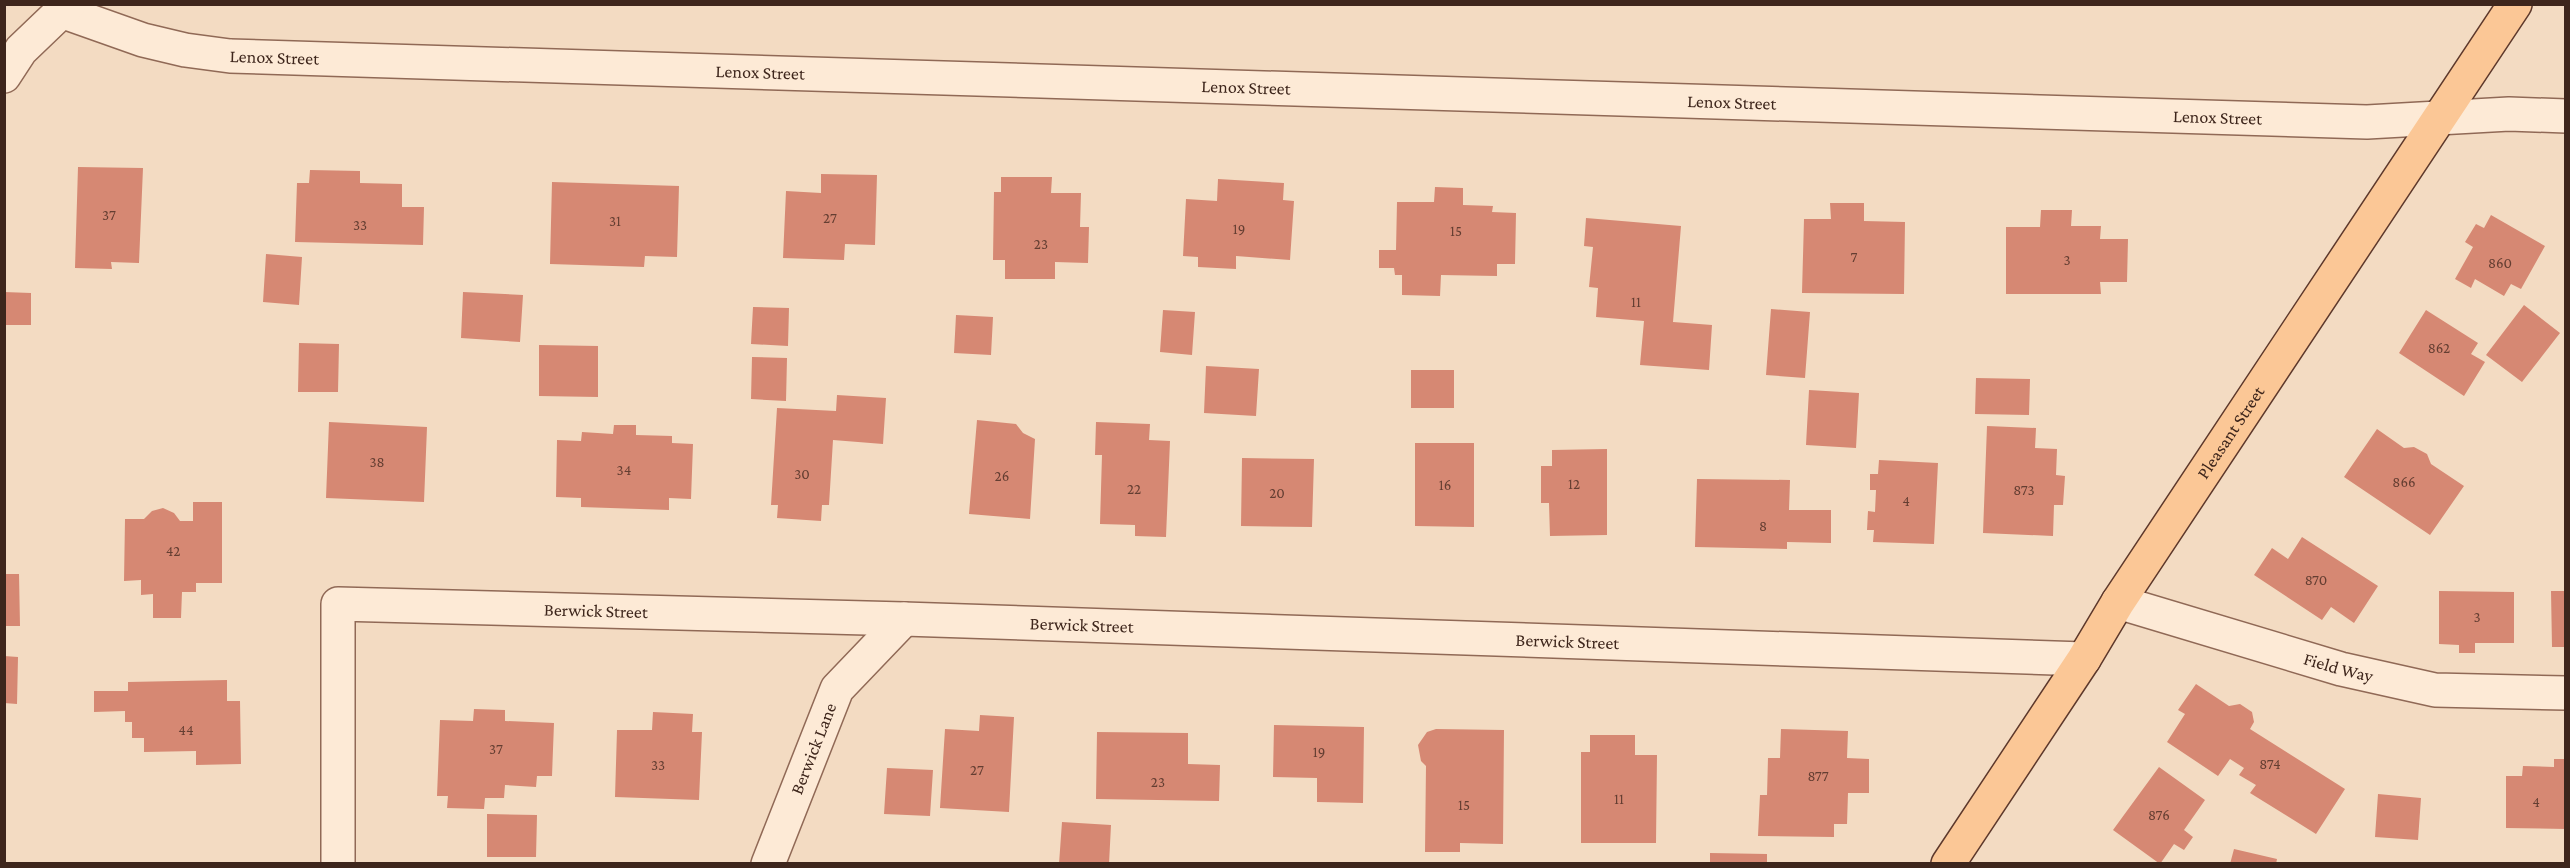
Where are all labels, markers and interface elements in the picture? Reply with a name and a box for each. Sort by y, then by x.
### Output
street label: Lenox Street [229,46,320,69]
street label: Lenox Street [715,61,806,84]
street label: Lenox Street [1201,76,1292,99]
street label: Lenox Street [1687,91,1778,114]
street label: Lenox Street [2173,106,2264,129]
house number: 37 [102,207,116,223]
house number: 27 [823,210,837,226]
house number: 31 [609,213,621,229]
house number: 33 [353,217,367,233]
house number: 19 [1233,221,1245,237]
house number: 15 [1450,223,1462,239]
house number: 23 [1034,236,1048,252]
house number: 7 [1851,249,1858,265]
house number: 3 [2063,252,2071,268]
house number: 860 [2488,255,2512,271]
house number: 11 [1631,294,1641,310]
house number: 862 [2428,340,2450,356]
street label: Pleasant Street [2193,382,2269,482]
house number: 38 [369,454,385,470]
house number: 34 [617,462,631,478]
house number: 30 [794,466,810,482]
house number: 26 [995,468,1009,484]
house number: 866 [2392,474,2416,490]
house number: 12 [1568,476,1580,492]
house number: 16 [1439,477,1451,493]
house number: 22 [1127,481,1141,497]
house number: 873 [2013,482,2035,498]
house number: 20 [1269,485,1285,501]
house number: 4 [1902,493,1910,509]
house number: 8 [1759,518,1767,534]
house number: 42 [166,543,180,559]
house number: 870 [2305,572,2327,588]
street label: Berwick Street [544,599,649,622]
house number: 3 [2473,609,2481,625]
street label: Berwick Street [1029,613,1135,637]
street label: Berwick Street [1515,630,1621,653]
street label: Field Way [2301,648,2376,686]
street label: Berwick Lane [786,700,841,797]
house number: 44 [178,722,194,738]
house number: 37 [489,741,503,757]
house number: 19 [1313,744,1325,760]
house number: 874 [2259,756,2281,772]
house number: 33 [651,757,665,773]
house number: 27 [970,762,984,778]
house number: 877 [1807,768,1829,784]
house number: 23 [1151,774,1165,790]
house number: 11 [1614,791,1624,807]
house number: 4 [2532,794,2540,810]
house number: 15 [1458,797,1470,813]
house number: 876 [2148,807,2170,823]

